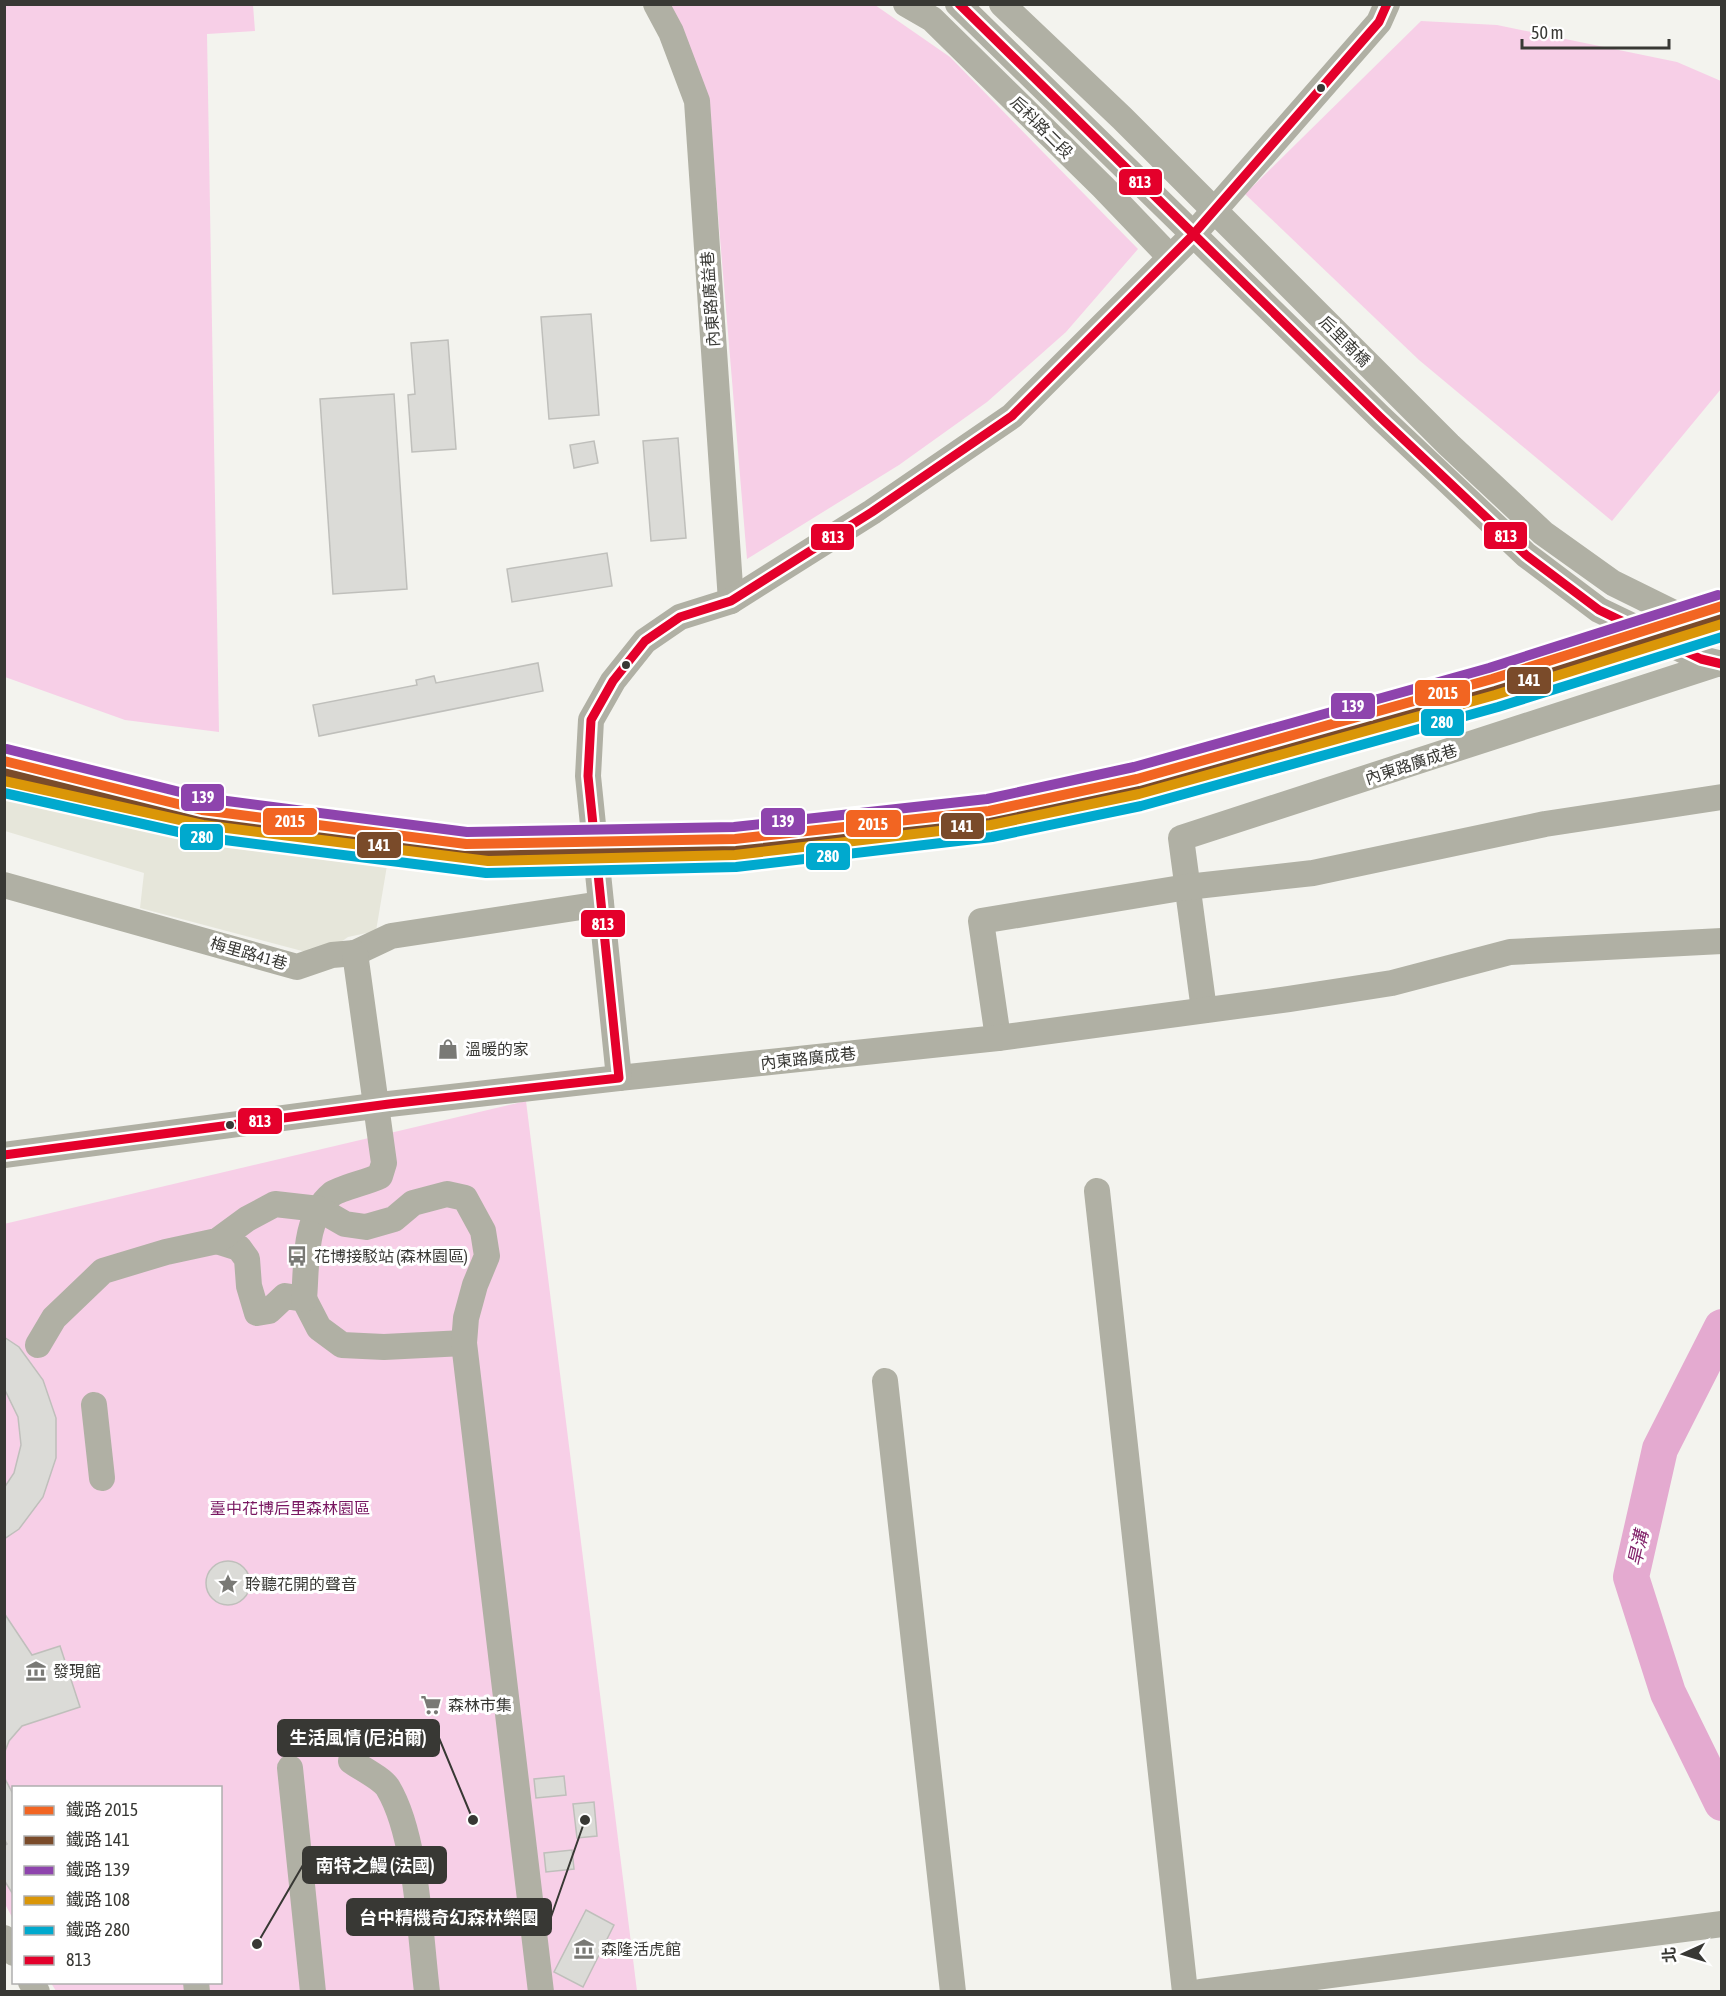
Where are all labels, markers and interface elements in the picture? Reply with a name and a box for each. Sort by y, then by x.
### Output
scale bar [1522,12,1669,50]
text: 50 m [1531,22,1563,43]
unlabelled marker [1315,82,1327,94]
street label: 后科路二段 [1007,92,1077,162]
line badge: 813 [1118,168,1163,196]
text: 813 [1129,173,1151,191]
street label: 內東路廣益巷 [698,250,722,348]
street label: 后里南橋 [1316,312,1374,370]
line badge: 813 [1483,521,1528,550]
line badge: 813 [810,523,855,551]
text: 813 [1495,527,1517,545]
text: 813 [822,528,844,546]
unlabelled marker [620,659,632,671]
line badge: 141 [1506,666,1552,695]
text: 141 [1518,671,1541,689]
line badge: 2015 [1414,679,1471,707]
text: 2015 [1428,684,1459,702]
line badge: 139 [1330,692,1376,720]
text: 139 [1342,697,1365,715]
line badge: 280 [1420,708,1465,737]
text: 280 [1431,713,1454,731]
street label: 內東路廣成巷 [1363,741,1459,787]
line badge: 139 [180,783,225,812]
text: 139 [192,788,215,806]
line badge: 2015 [262,807,318,836]
line badge: 139 [760,807,806,836]
line badge: 2015 [845,809,902,838]
text: 2015 [275,812,306,830]
text: 139 [772,812,795,830]
line badge: 141 [940,812,985,840]
text: 2015 [858,815,889,833]
text: 141 [951,817,974,835]
line badge: 280 [179,823,224,851]
text: 280 [191,828,214,846]
line badge: 141 [356,831,402,859]
text: 141 [368,836,391,854]
line badge: 280 [805,842,851,871]
text: 280 [817,847,840,865]
line badge: 813 [580,909,626,938]
text: 813 [592,915,614,933]
street label: 梅里路41巷 [209,933,289,973]
shop icon: 溫暖的家 [436,1037,460,1061]
place label: 溫暖的家 [465,1040,529,1058]
street label: 內東路廣成巷 [759,1044,857,1072]
line badge: 813 [237,1107,283,1135]
text: 813 [249,1112,271,1130]
unlabelled marker [224,1119,236,1131]
bus stop icon: 花博接駁站 (森林園區) [285,1244,309,1268]
place label: 花博接駁站 (森林園區) [314,1247,468,1266]
park label: 臺中花博后里森林園區 [210,1499,370,1517]
water label: 旱溝 [1624,1525,1653,1568]
place icon: 聆聽花開的聲音 [216,1572,240,1596]
place label: 聆聽花開的聲音 [245,1575,357,1593]
museum icon: 發現館 [24,1659,48,1683]
place label: 發現館 [53,1662,101,1680]
supermarket icon: 森林市集 [419,1693,443,1717]
place label: 森林市集 [448,1696,512,1714]
callout: 生活風情 (尼泊爾) [278,1720,439,1756]
text: 生活風情 (尼泊爾) [289,1727,427,1748]
legend [12,1786,222,1984]
text: 鐵路 2015 [66,1799,138,1820]
text: 鐵路 141 [66,1829,130,1850]
callout: 南特之鰻 (法國) [303,1847,446,1883]
text: 南特之鰻 (法國) [315,1855,435,1876]
text: 鐵路 139 [66,1859,130,1880]
text: 鐵路 108 [66,1889,130,1910]
callout: 台中精機奇幻森林樂園 [347,1899,551,1935]
text: 台中精機奇幻森林樂園 [359,1907,539,1928]
text: 鐵路 280 [66,1919,130,1940]
north arrow [1654,1924,1714,1984]
museum icon: 森隆活虎館 [572,1937,596,1961]
place label: 森隆活虎館 [601,1940,681,1958]
text: 北 [1659,1946,1679,1964]
text: 813 [66,1949,91,1970]

